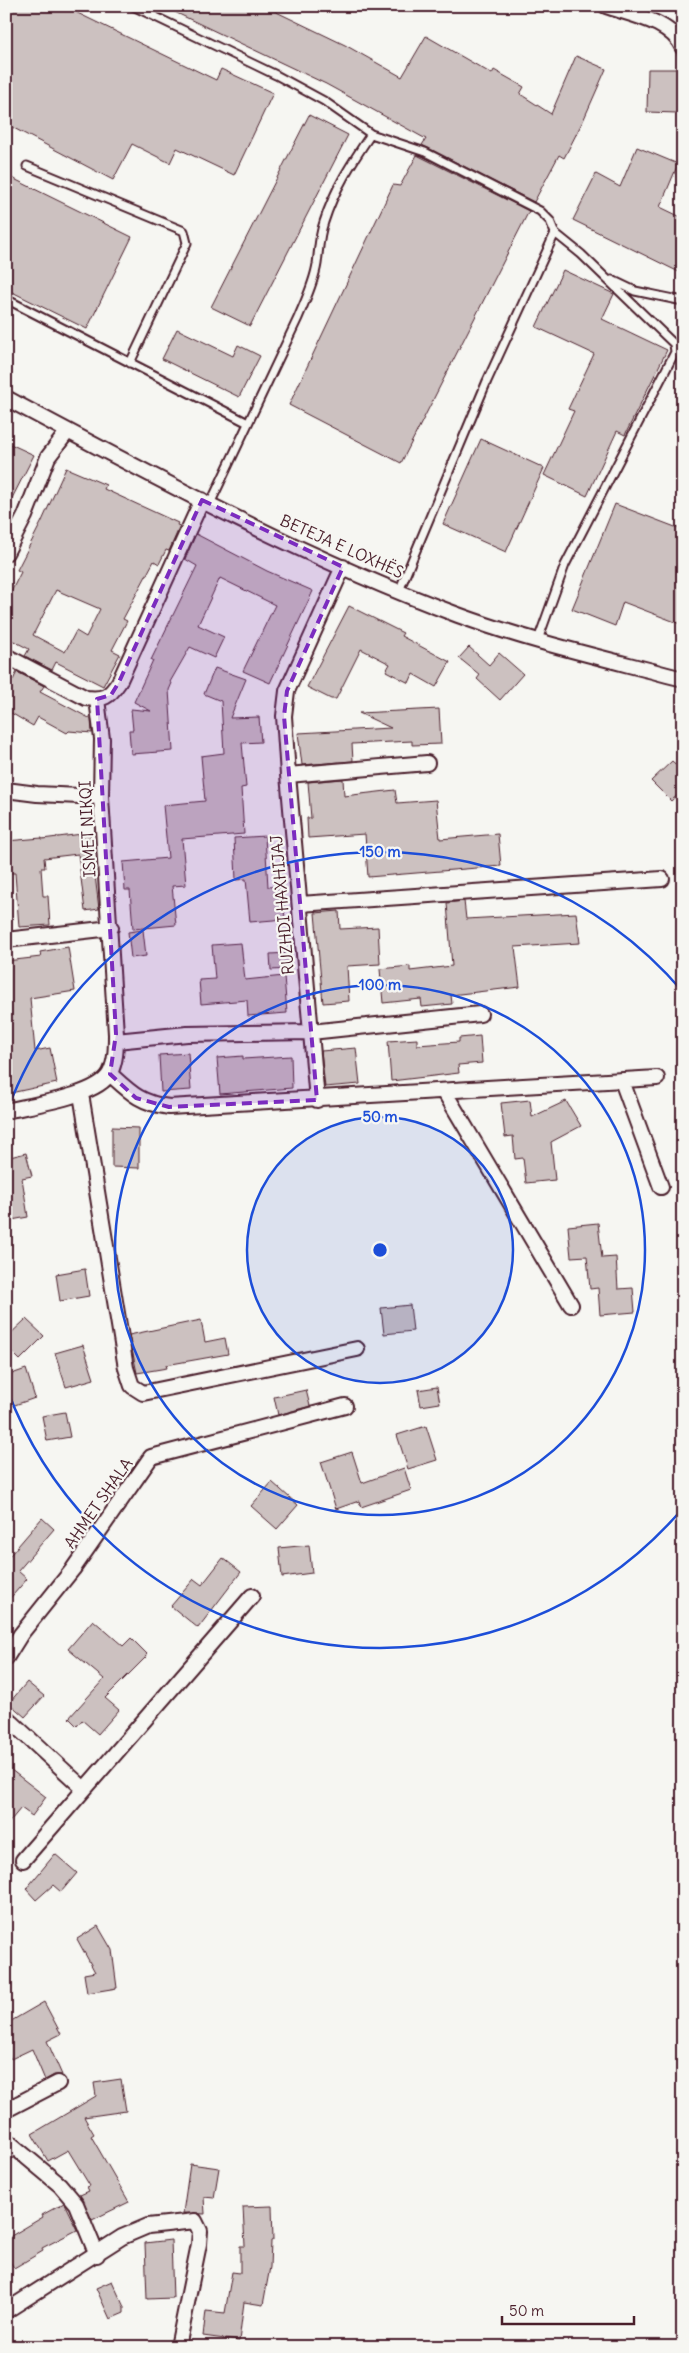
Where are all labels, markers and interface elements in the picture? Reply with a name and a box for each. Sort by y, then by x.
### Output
street label: BETEJA E LOXHËS [277,510,407,582]
street label: ISMET NIKQI [74,780,100,878]
street label: RUZHDI HAXHIJAJ [266,834,298,976]
text: 150 m [359,842,401,861]
text: 100 m [359,975,401,994]
text: 50 m [362,1107,398,1126]
centre of rings [371,1241,389,1259]
street label: AHMET SHALA [59,1454,137,1552]
scale bar [502,2293,634,2325]
text: 50 m [509,2301,544,2320]

